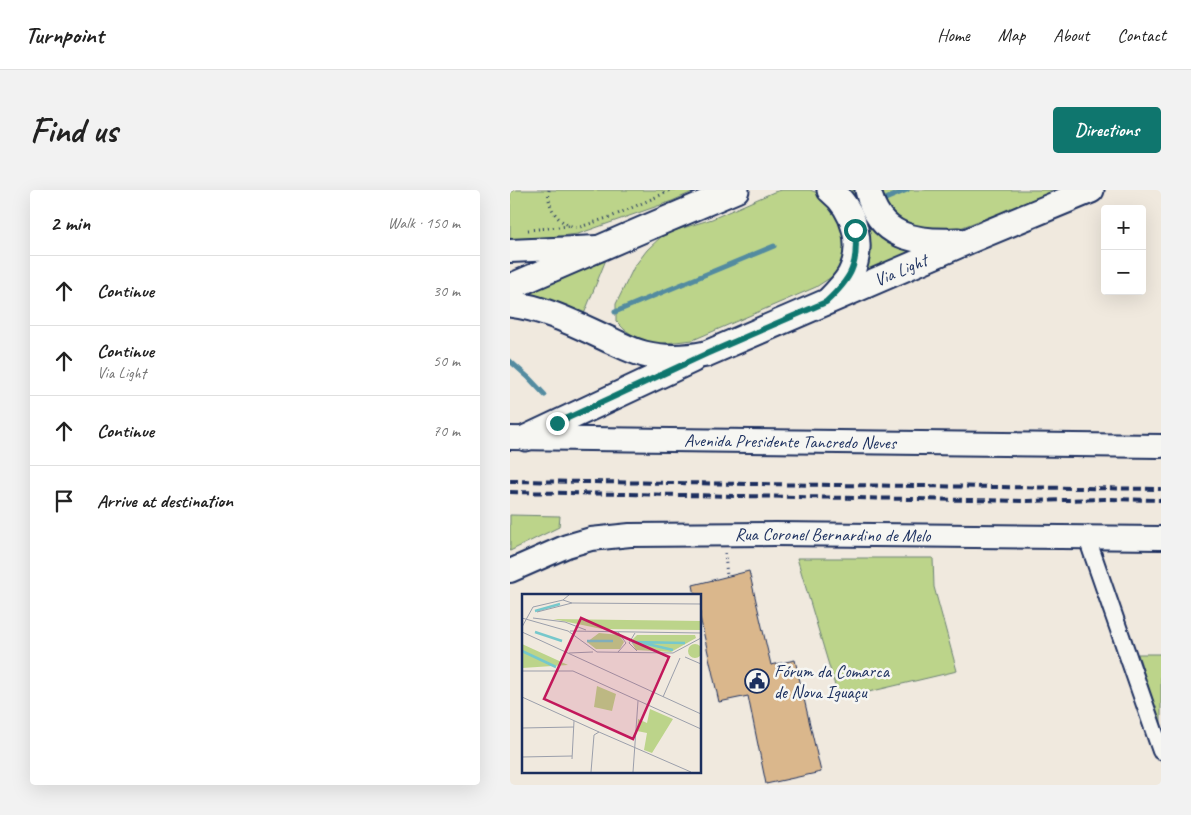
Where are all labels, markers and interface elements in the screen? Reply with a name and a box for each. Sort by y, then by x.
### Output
text: Turnpoint [25,20,104,50]
text: Home [937,24,970,46]
text: Map [998,24,1025,46]
text: About [1053,24,1089,46]
text: Contact [1117,24,1166,46]
button: Directions [1053,107,1161,153]
text: Find us [30,108,117,153]
map controls [1101,205,1146,295]
button: + [1101,205,1146,250]
text: 2 min [50,210,90,236]
text: Walk · 150 m [388,213,460,233]
route start [844,219,867,242]
street label: Via Light [871,248,933,291]
button: − [1101,250,1146,295]
icon: ahead [50,277,78,305]
text: Continue [97,279,154,303]
text: 30 m [433,281,460,301]
text: Continue [97,339,154,363]
icon: ahead [50,347,78,375]
text: 50 m [433,351,460,371]
text: Via Light [97,363,146,383]
route end [546,412,569,435]
icon: ahead [50,417,78,445]
text: Continue [97,419,154,443]
text: 70 m [433,421,460,441]
street label: Avenida Presidente Tancredo Neves [684,429,898,454]
icon: arrive [50,487,78,515]
text: Arrive at destination [97,489,233,513]
street label: Rua Coronel Bernardino de Melo [735,523,932,547]
inset map [522,594,701,772]
place label: Fórum da Comarca de Nova Iguaçu [774,660,891,703]
public building icon: Fórum da Comarca de Nova Iguaçu [744,668,770,694]

